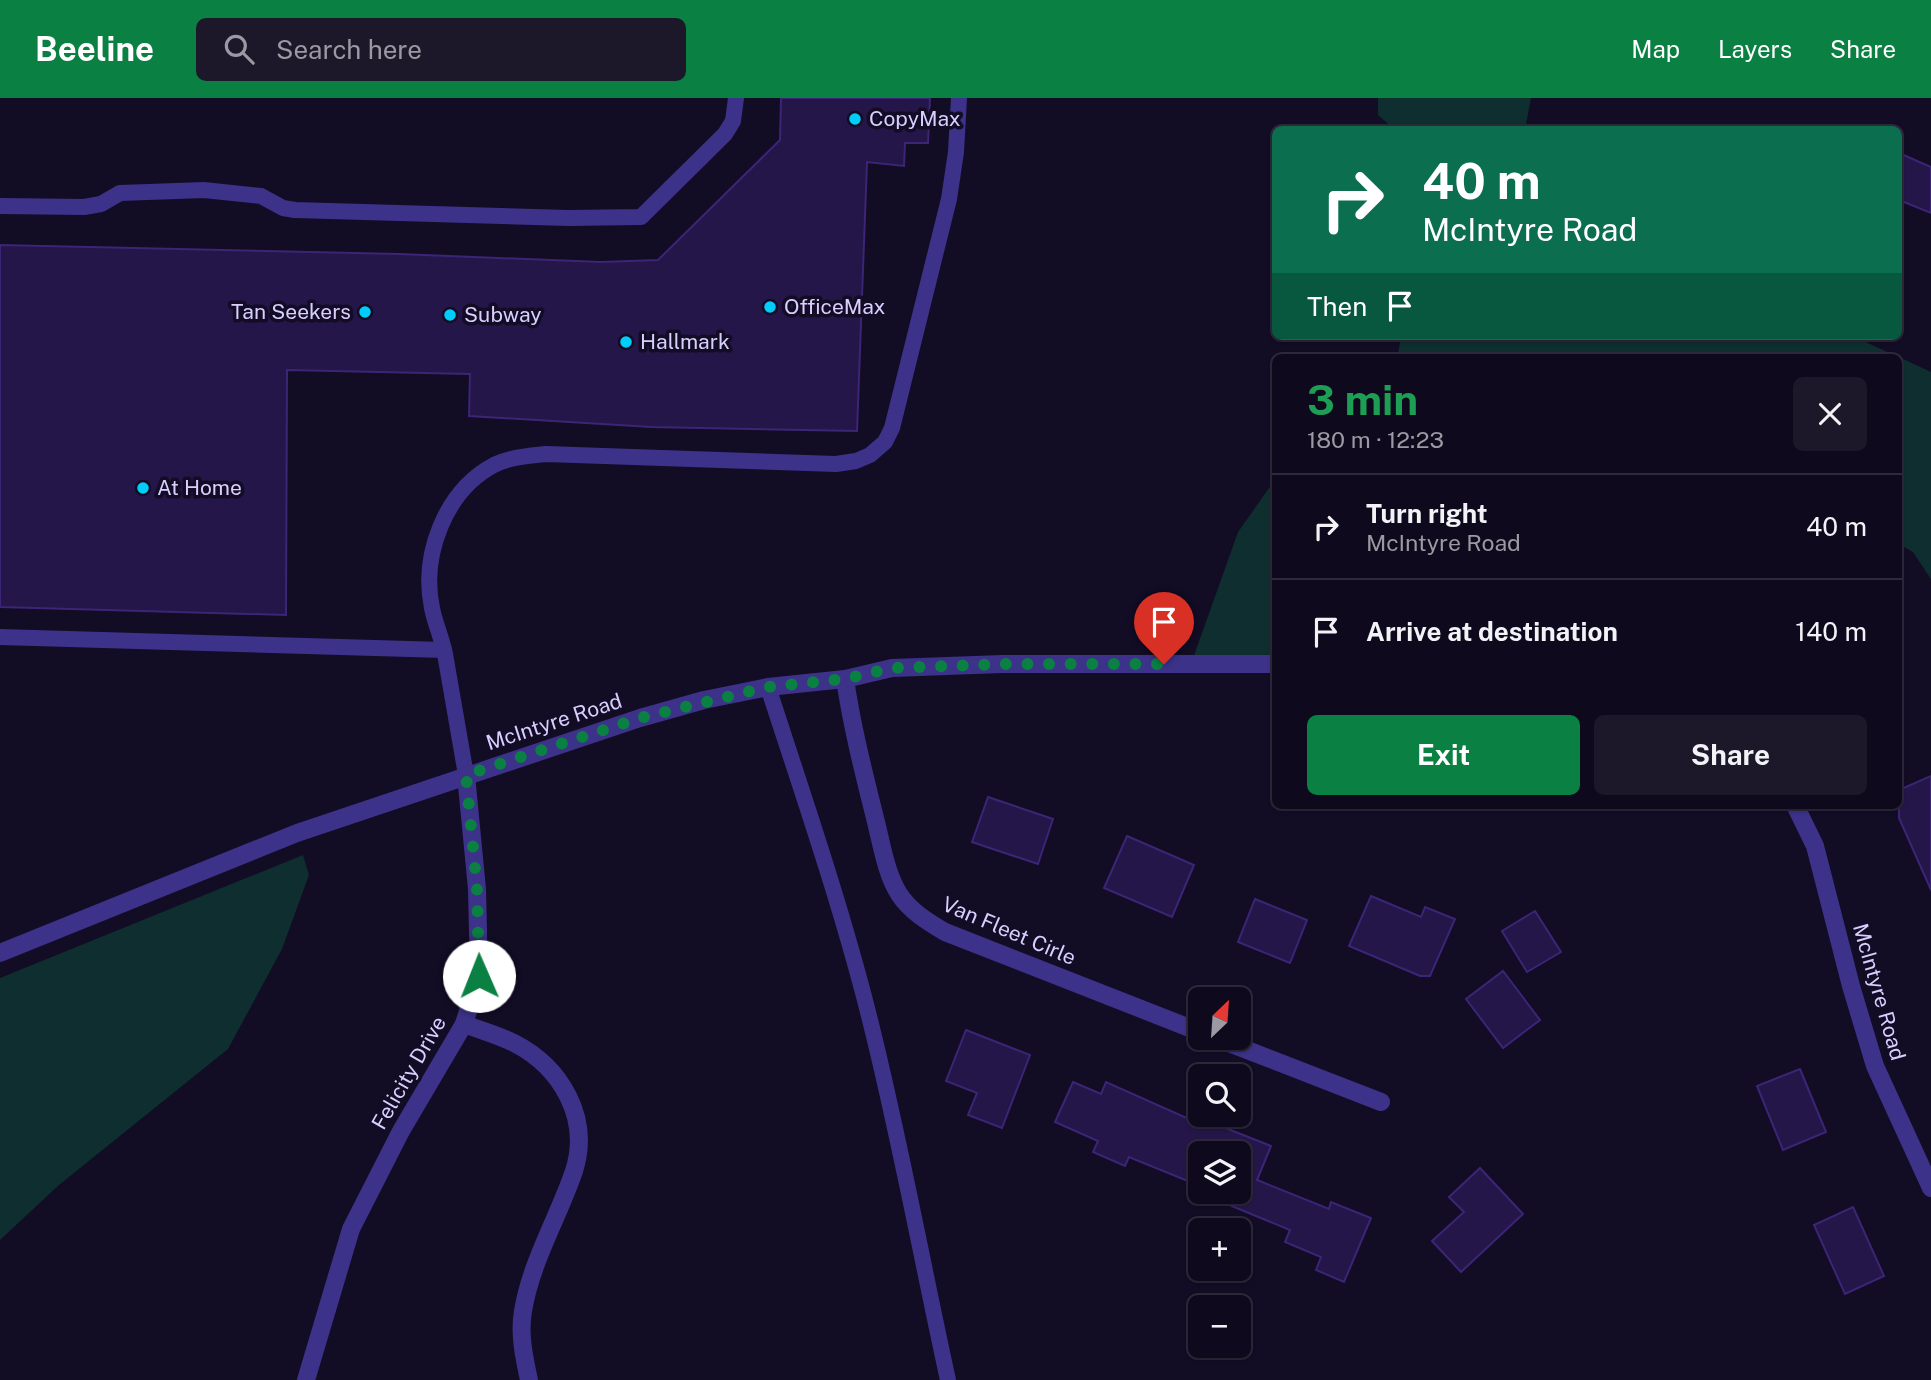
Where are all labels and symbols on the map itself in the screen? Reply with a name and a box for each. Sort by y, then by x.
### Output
place label: CopyMax [869,106,961,131]
marker: CopyMax [847,111,863,127]
place label: OfficeMax [784,294,886,319]
place label: Tan Seekers [231,299,351,324]
marker: OfficeMax [762,299,778,315]
place label: Subway [464,302,541,327]
marker: Tan Seekers [357,304,373,320]
marker: Subway [442,307,458,323]
place label: Hallmark [640,329,730,354]
marker: Hallmark [618,334,634,350]
place label: At Home [157,475,242,500]
marker: At Home [135,480,151,496]
pin [1134,592,1194,664]
street label: McIntyre Road [483,688,625,755]
street label: Van Fleet Cirle [939,891,1080,970]
street label: McIntyre Road [1848,920,1911,1063]
position arrow [442,939,516,1013]
north arrow [1188,987,1251,1050]
street label: Felicity Drive [366,1012,451,1134]

